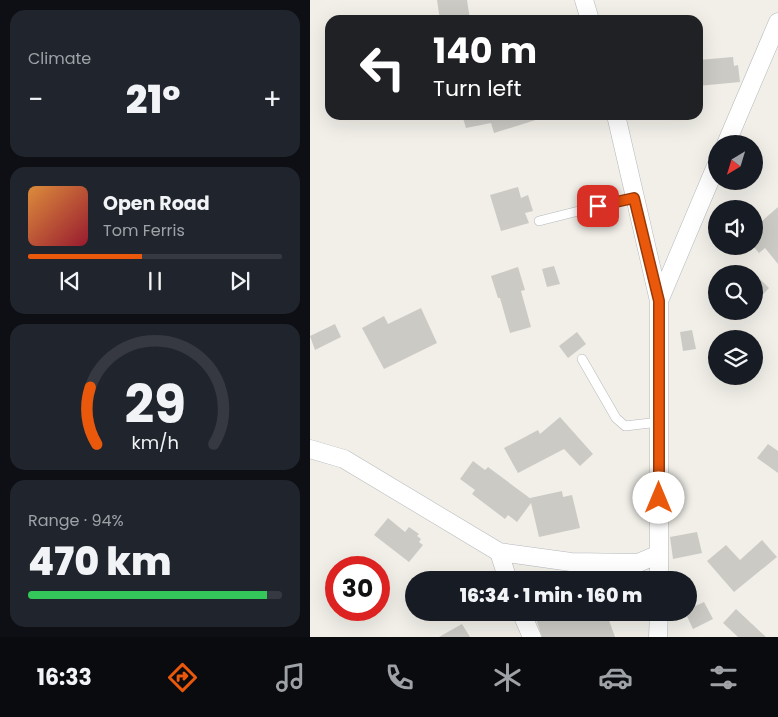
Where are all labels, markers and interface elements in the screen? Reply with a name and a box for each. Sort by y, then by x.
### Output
text: 140 m [433,26,537,75]
icon: left [350,35,415,100]
text: Climate [28,47,91,70]
text: 21° [126,73,180,126]
text: Turn left [433,73,521,104]
text: − [28,80,43,119]
text: + [263,80,282,119]
north arrow [708,135,762,190]
map controls [708,135,763,385]
pin [577,185,619,227]
text: Open Road [103,190,210,217]
icon: arrive [584,192,612,220]
button: sound [708,200,763,255]
text: Tom Ferris [103,219,185,242]
button: search [708,265,763,320]
icon: previous [56,267,84,295]
icon: pause [141,267,169,295]
icon: next [226,267,254,295]
button: layers [708,330,763,385]
text: 29 [124,368,186,441]
text: km/h [131,430,179,455]
position arrow [632,471,684,523]
text: Range · 94% [28,509,124,532]
text: 470 km [28,535,172,588]
speed limit sign: 30 [325,556,390,621]
text: 16:34 · 1 min · 160 m [460,582,642,609]
icon: directions [165,660,200,695]
icon: music [273,660,308,695]
icon: phone [382,660,417,695]
icon: climate [490,660,525,695]
icon: car [598,660,633,695]
icon: filters [706,660,741,695]
text: 16:33 [37,662,92,693]

